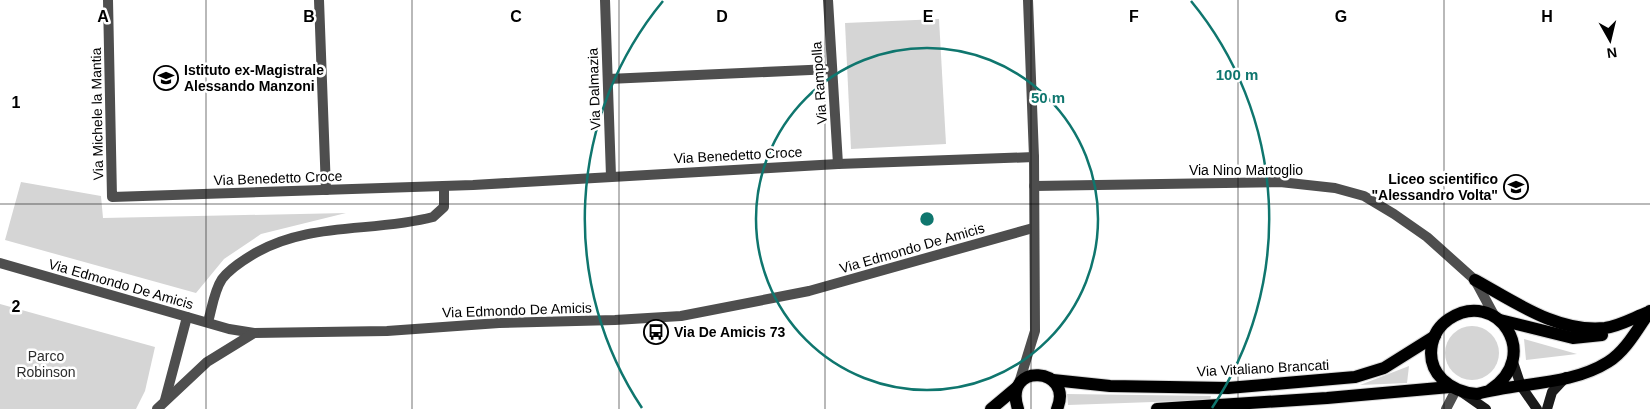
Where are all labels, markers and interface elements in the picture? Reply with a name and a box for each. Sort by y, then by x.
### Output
text: A [97,8,109,25]
text: B [303,8,315,25]
text: C [510,8,522,25]
text: D [716,8,728,25]
text: E [923,8,934,25]
text: F [1129,8,1139,25]
text: G [1335,8,1347,25]
text: H [1541,8,1553,25]
north arrow [1585,15,1635,65]
street label: Via Rampolla [808,41,830,125]
text: N [1606,44,1618,62]
street label: Via Michele la Mantia [88,47,106,181]
street label: Via Dalmazia [585,47,603,130]
place label: Istituto ex-Magistrale Alessando Manzoni [184,62,324,94]
school or university icon: Istituto ex-Magistrale Alessando Manzoni [153,65,179,91]
text: 100 m [1216,66,1258,83]
text: 50 m [1031,89,1065,106]
text: 1 [12,94,21,111]
street label: Via Benedetto Croce [673,144,803,166]
street label: Via Nino Martoglio [1189,162,1303,178]
street label: Via Benedetto Croce [213,168,343,188]
place label: Liceo scientifico "Alessandro Volta" [1371,171,1498,203]
school or university icon: Liceo scientifico "Alessandro Volta" [1503,174,1529,200]
centre of rings [918,210,936,228]
street label: Via Edmondo De Amicis [838,220,986,276]
street label: Via Edmondo De Amicis [47,256,195,312]
text: 2 [12,298,21,315]
street label: Via Edmondo De Amicis [442,299,592,321]
bus stop icon: Via De Amicis 73 [643,319,669,345]
place label: Via De Amicis 73 [674,324,786,340]
park label: Parco Robinson [16,348,76,380]
street label: Via Vitaliano Brancati [1196,357,1330,379]

